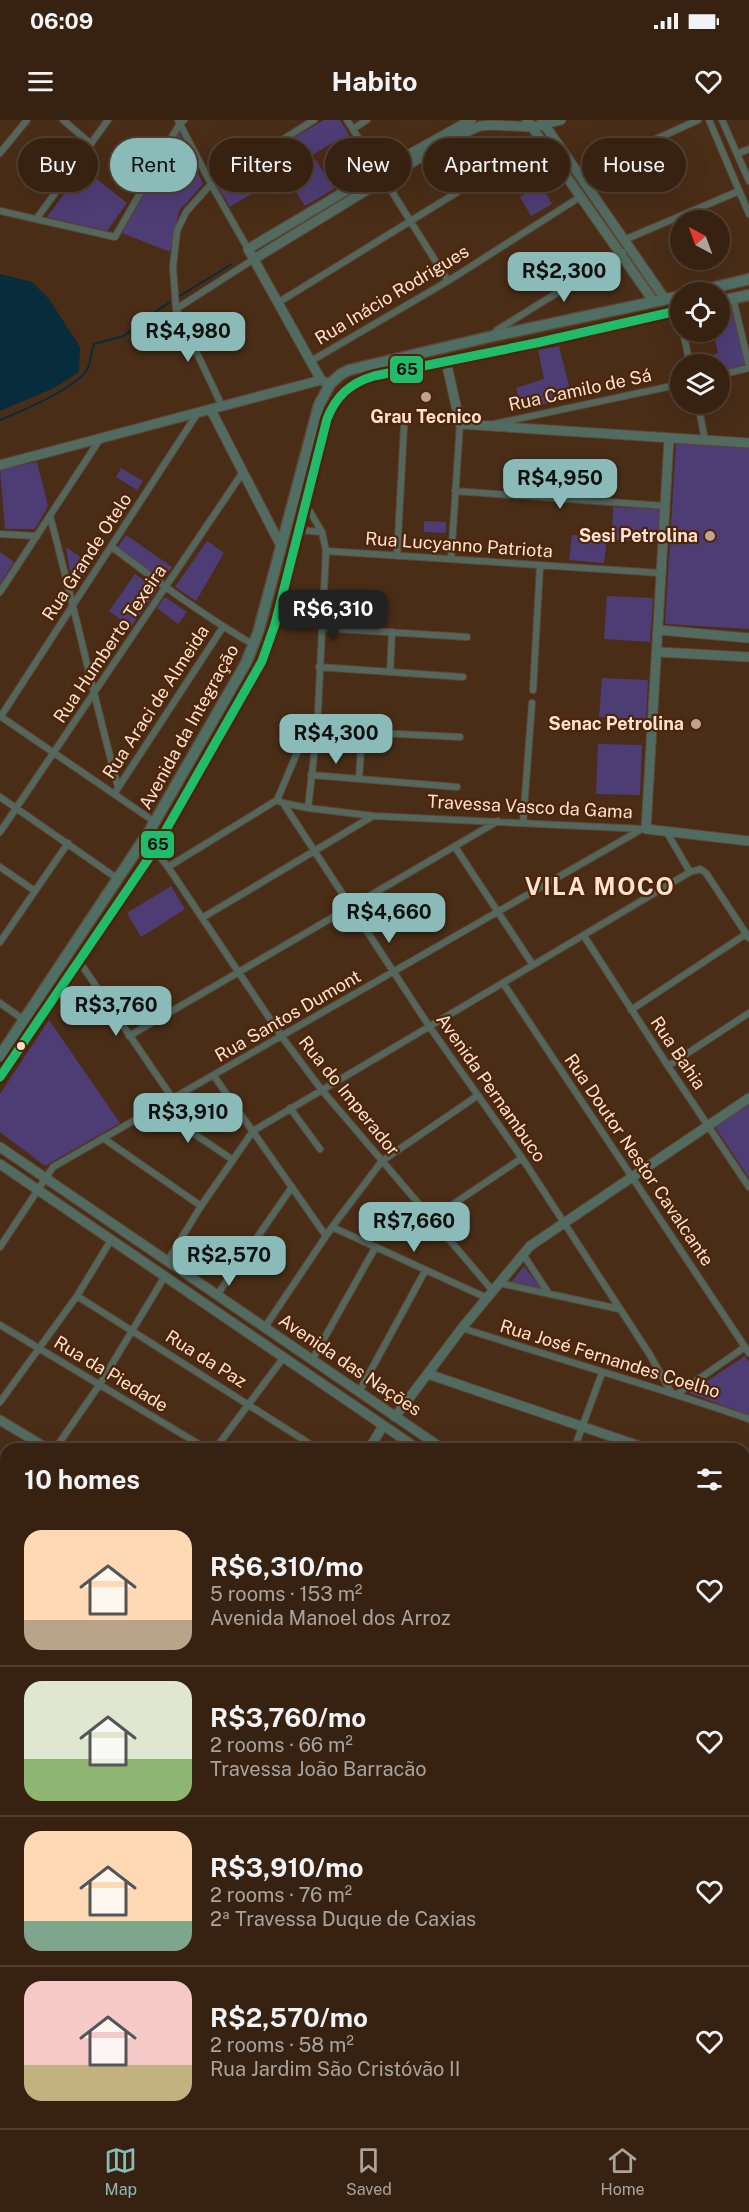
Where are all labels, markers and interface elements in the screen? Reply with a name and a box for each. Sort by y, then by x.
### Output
text: 06:09 [30,8,93,34]
icon: menu [24,65,57,98]
text: Habito [331,65,418,97]
icon: heart [692,65,725,98]
chip: Buy [18,138,98,192]
chip: Rent [110,138,197,192]
chip: Filters [209,138,313,192]
chip: New [325,138,411,192]
chip: Apartment [423,138,570,192]
chip: House [582,138,686,192]
north arrow [670,210,730,270]
map controls [670,210,730,414]
street label: Rua Inácio Rodrigues [311,240,472,349]
pin: R$2,300 [509,252,619,303]
text: R$2,300 [522,259,606,283]
button: locate [670,282,730,342]
pin: R$4,980 [133,312,243,363]
text: R$4,980 [145,319,231,343]
button: layers [670,354,730,414]
line badge: 65 [389,355,424,384]
text: 65 [396,360,418,379]
street label: Rua Camilo de Sá [507,364,653,415]
marker: Grau Tecnico [419,390,433,404]
place label: Grau Tecnico [370,406,482,427]
pin: R$4,950 [505,459,615,510]
text: R$4,950 [517,466,603,490]
street label: Rua Grande Otelo [38,489,136,624]
place label: Sesi Petrolina [579,525,698,546]
street label: Rua Lucyanno Patriota [365,527,554,562]
marker: Sesi Petrolina [703,529,717,543]
street label: Rua Humberto Texeira [49,561,170,727]
pin: R$6,310 [278,590,388,641]
text: R$6,310 [292,597,374,621]
street label: Rua Araci de Almeida [98,621,213,782]
street label: Avenida da Integração [134,641,243,813]
place label: Senac Petrolina [548,713,684,734]
pin: R$4,300 [281,714,391,765]
marker: Senac Petrolina [689,717,703,731]
text: R$4,300 [293,721,379,745]
street label: Travessa Vasco da Gama [427,791,633,822]
line badge: 65 [140,830,175,859]
text: 65 [147,835,169,854]
district label: VILA MOCO [525,872,675,900]
pin: R$4,660 [334,893,444,944]
text: R$4,660 [346,900,432,924]
street label: Rua Santos Dumont [211,965,364,1066]
pin: R$3,760 [61,986,171,1037]
text: R$3,760 [74,993,158,1017]
street label: Avenida Pernambuco [432,1010,551,1166]
street label: Rua Bahia [646,1012,711,1093]
street label: Rua do Imperador [295,1032,404,1160]
unlabelled marker [15,1040,27,1052]
street label: Rua Doutor Nestor Cavalcante [560,1050,718,1270]
pin: R$3,910 [133,1093,243,1144]
text: R$3,910 [148,1100,229,1124]
pin: R$7,660 [359,1202,469,1253]
text: R$7,660 [373,1209,455,1233]
pin: R$2,570 [174,1236,284,1287]
text: R$2,570 [187,1243,271,1267]
street label: Avenida das Nações [275,1309,425,1420]
street label: Rua José Fernandes Coelho [498,1315,723,1402]
street label: Rua da Paz [162,1325,251,1392]
street label: Rua da Piedade [50,1331,172,1416]
icon: filters [693,1463,726,1496]
text: 10 homes [24,1464,140,1495]
text: R$6,310/mo [210,1551,364,1582]
icon: home [72,1554,144,1626]
icon: heart [693,1574,726,1607]
text: 5 rooms · 153 m² [210,1582,362,1606]
text: Avenida Manoel dos Arroz [210,1606,451,1630]
text: R$3,760/mo [210,1702,366,1733]
icon: home [72,1705,144,1777]
icon: heart [693,1725,726,1758]
text: 2 rooms · 66 m² [210,1733,353,1757]
text: Travessa João Barracão [210,1757,427,1781]
text: R$3,910/mo [210,1852,363,1883]
icon: home [72,1855,144,1927]
icon: heart [693,1875,726,1908]
text: 2 rooms · 76 m² [210,1883,352,1907]
text: 2ª Travessa Duque de Caxias [210,1907,476,1931]
text: R$2,570/mo [210,2002,368,2033]
icon: home [72,2005,144,2077]
icon: heart [693,2025,726,2058]
text: 2 rooms · 58 m² [210,2033,354,2057]
text: Rua Jardim São Cristóvão II [210,2057,460,2081]
tab: Map [104,2144,137,2199]
tab: Saved [346,2144,392,2199]
tab: Home [601,2144,645,2199]

